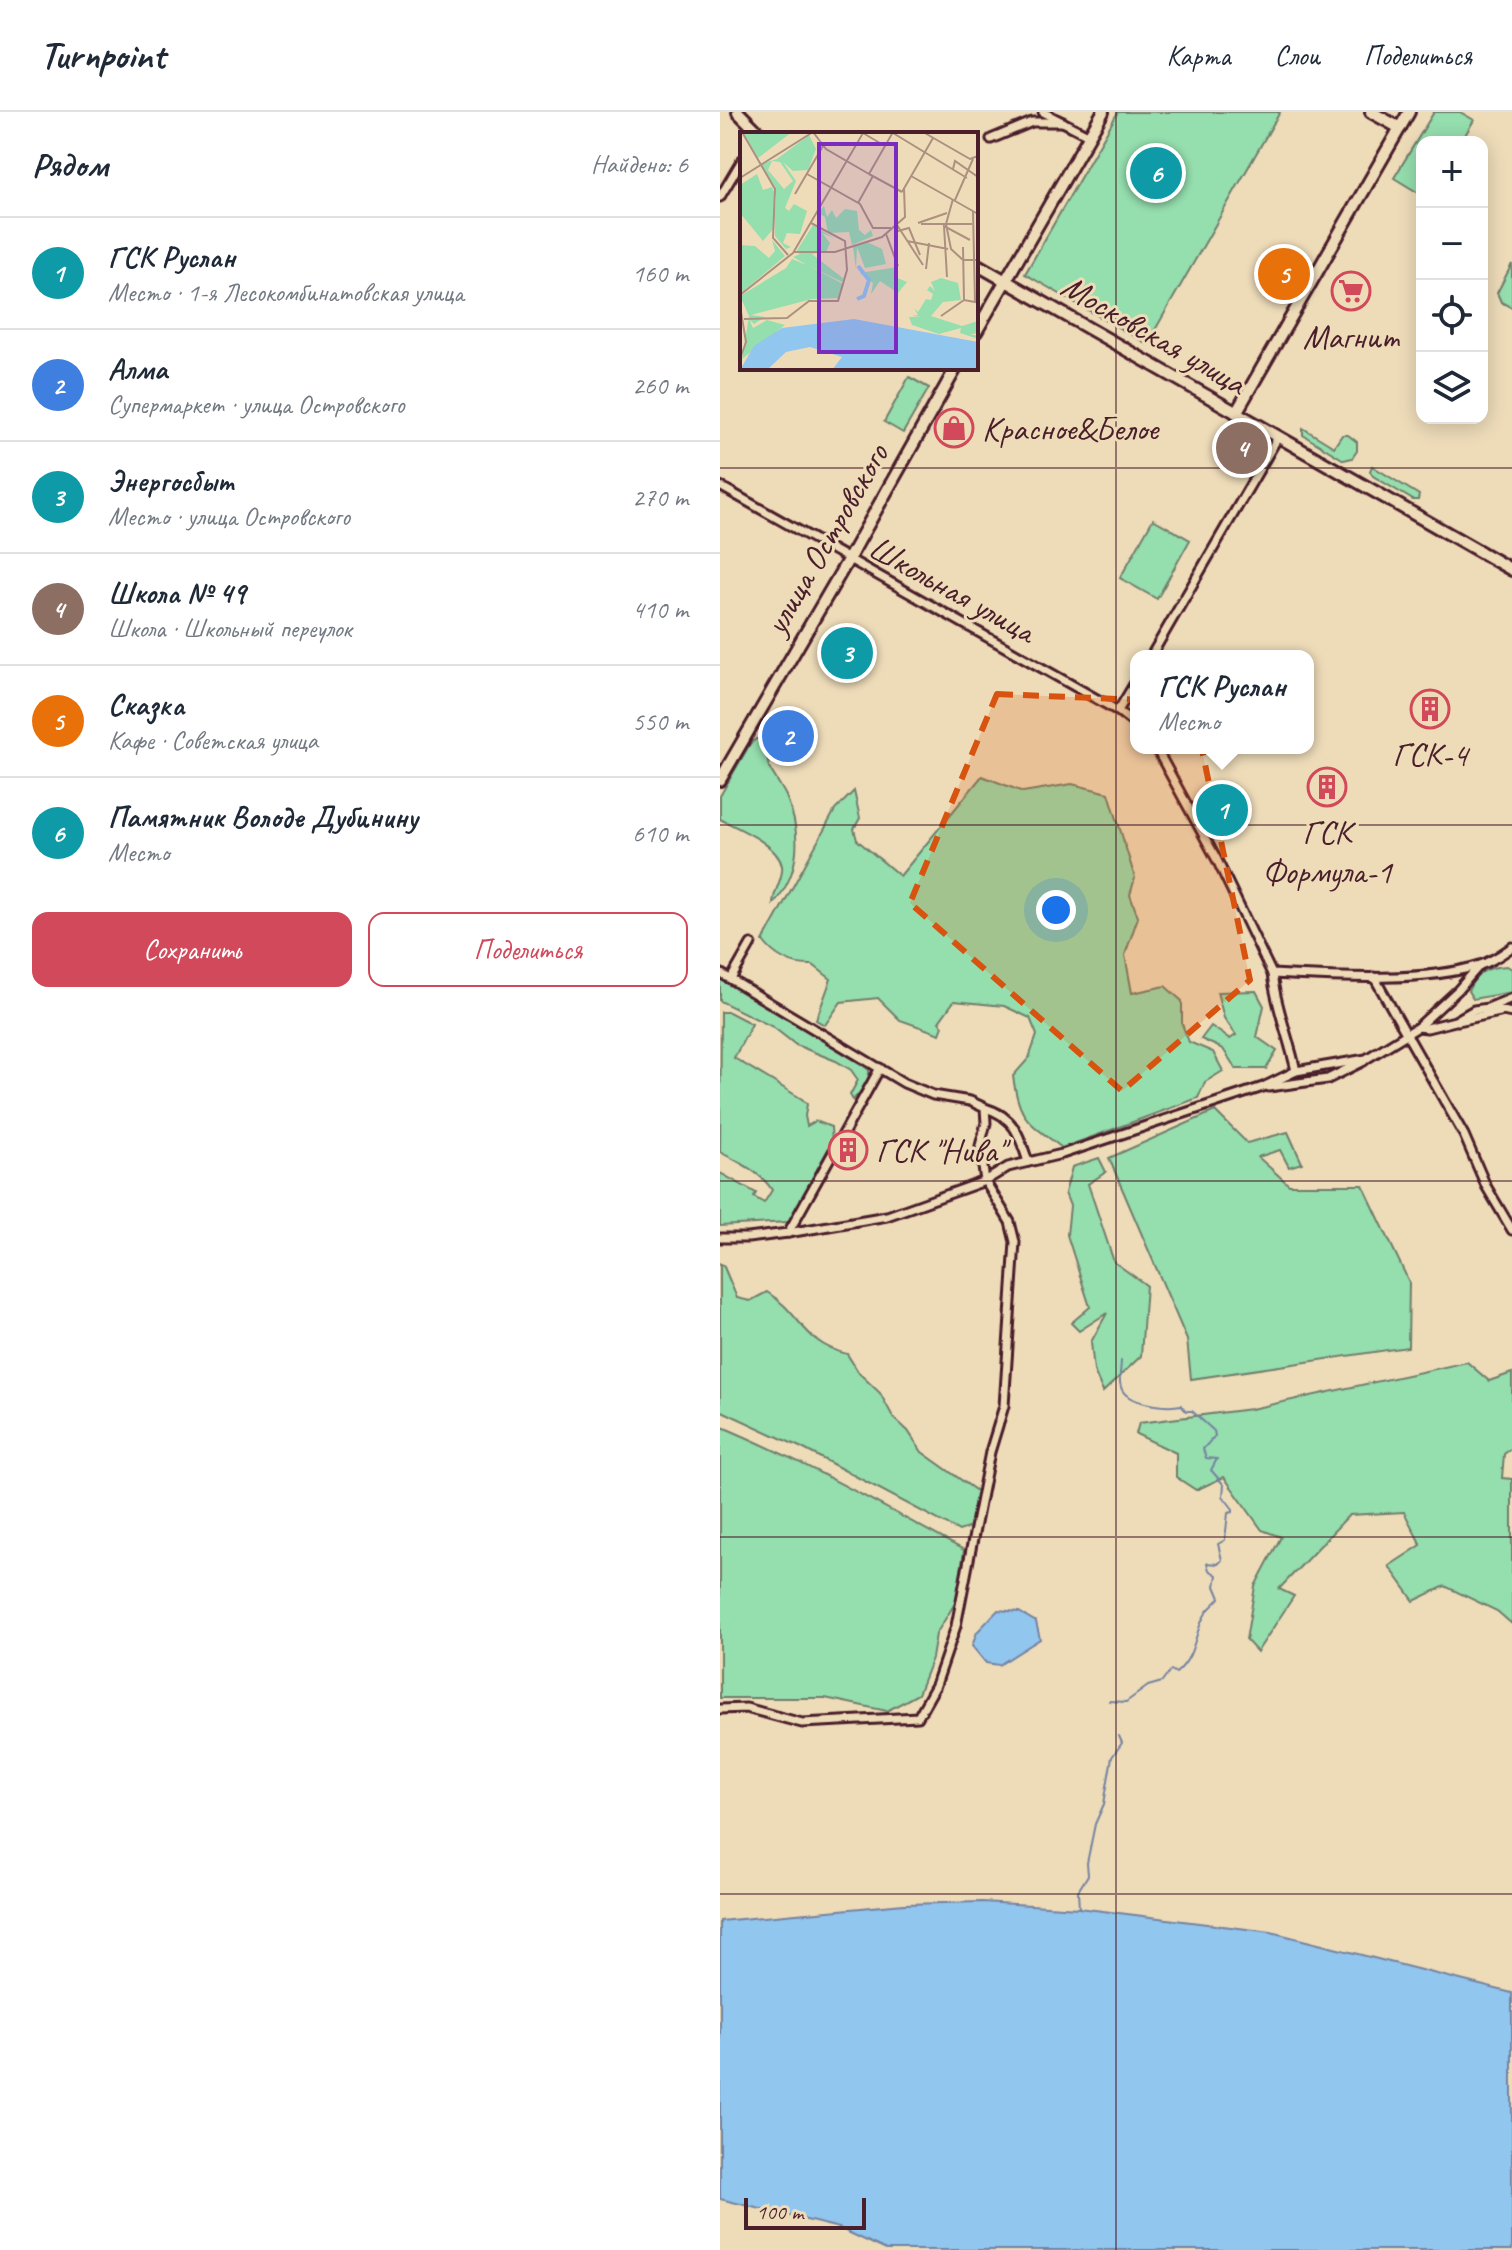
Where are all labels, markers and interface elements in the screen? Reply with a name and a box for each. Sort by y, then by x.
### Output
text: Turnpoint [40,32,165,79]
text: Карта [1167,38,1231,73]
text: Слои [1275,38,1320,73]
text: Поделиться [1364,38,1472,73]
inset map [740,132,978,370]
map controls [1416,136,1488,424]
button: + [1416,136,1488,208]
text: Рядом [32,143,108,186]
pin: 6 [1130,143,1182,203]
text: Найдено: 6 [591,148,688,181]
button: − [1416,208,1488,280]
text: ГСК Руслан [108,238,235,276]
pin: 5 [1258,244,1310,304]
text: 1 [52,257,64,290]
text: 160 m [632,257,688,290]
street label: Московская улица [1054,264,1256,405]
supermarket icon: Магнит [1330,270,1372,312]
text: Место · 1-я Лесокомбинатовская улица [108,276,464,309]
button: locate [1416,280,1488,352]
place label: Магнит [1303,315,1400,358]
text: Алма [108,350,167,388]
button: layers [1416,352,1488,424]
text: 2 [52,369,64,402]
text: 260 m [632,369,688,402]
text: Супермаркет · улица Островского [108,388,404,421]
shop icon: Красное&Белое [933,407,975,449]
place label: Красное&Белое [982,407,1160,450]
pin: 4 [1216,418,1268,478]
street label: улица Островского [753,434,899,644]
text: Энергосбыт [108,462,233,500]
text: 3 [52,481,64,514]
text: 270 m [632,481,688,514]
text: Место · улица Островского [108,500,350,533]
street label: Школьная улица [861,526,1045,654]
text: Школа № 49 [108,574,246,612]
text: 4 [52,593,64,626]
text: 410 m [632,593,688,626]
text: Школа · Школьный переулок [108,612,352,645]
pin: 3 [821,623,873,683]
popup [1130,650,1314,754]
text: ГСК Руслан [1158,667,1286,705]
text: Сказка [108,686,184,724]
building icon: ГСК-4 [1409,688,1451,730]
text: 5 [52,705,64,738]
text: 550 m [632,705,688,738]
text: Место [1158,705,1220,738]
pin: 2 [762,706,814,766]
text: Кафе · Советская улица [108,724,318,757]
place label: ГСК-4 [1392,733,1471,776]
building icon: ГСК Формула-1 [1306,766,1348,808]
pin: 1 [1196,780,1248,840]
text: Памятник Володе Дубинину [108,798,418,836]
place label: ГСК Формула-1 [1262,811,1394,893]
text: 6 [52,817,64,850]
text: 610 m [632,817,688,850]
text: Место [108,836,170,869]
your location [1036,890,1076,930]
button: Сохранить [32,912,352,987]
button: Поделиться [368,912,688,987]
building icon: ГСК "Нива" [827,1129,869,1171]
place label: ГСК "Нива" [876,1129,1012,1172]
scale bar [744,2194,866,2230]
text: 100 m [756,2198,803,2226]

